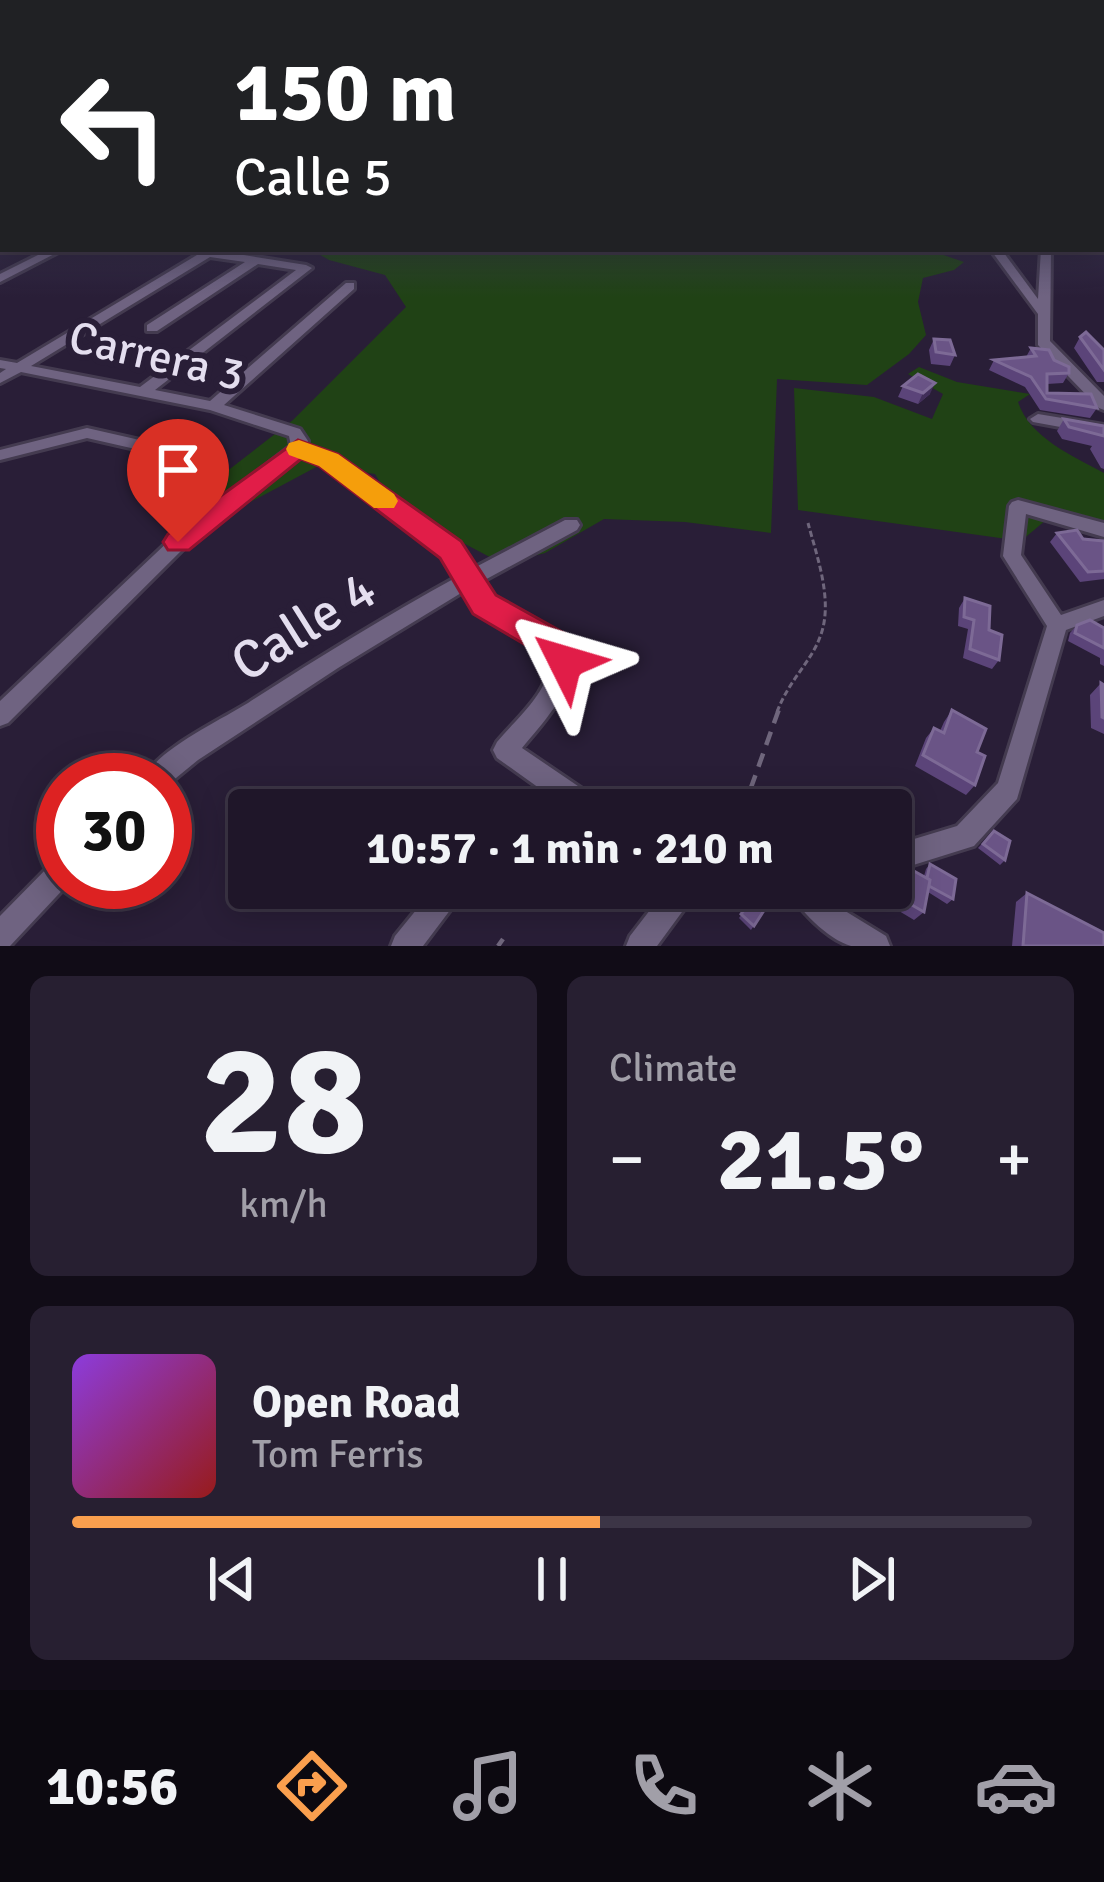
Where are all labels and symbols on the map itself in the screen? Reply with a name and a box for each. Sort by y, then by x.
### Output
street label: Carrera 3 [64,310,249,403]
pin [127,419,229,542]
street label: Calle 4 [219,556,389,697]
position arrow [502,599,628,725]
speed limit sign: 30 [36,753,192,909]

